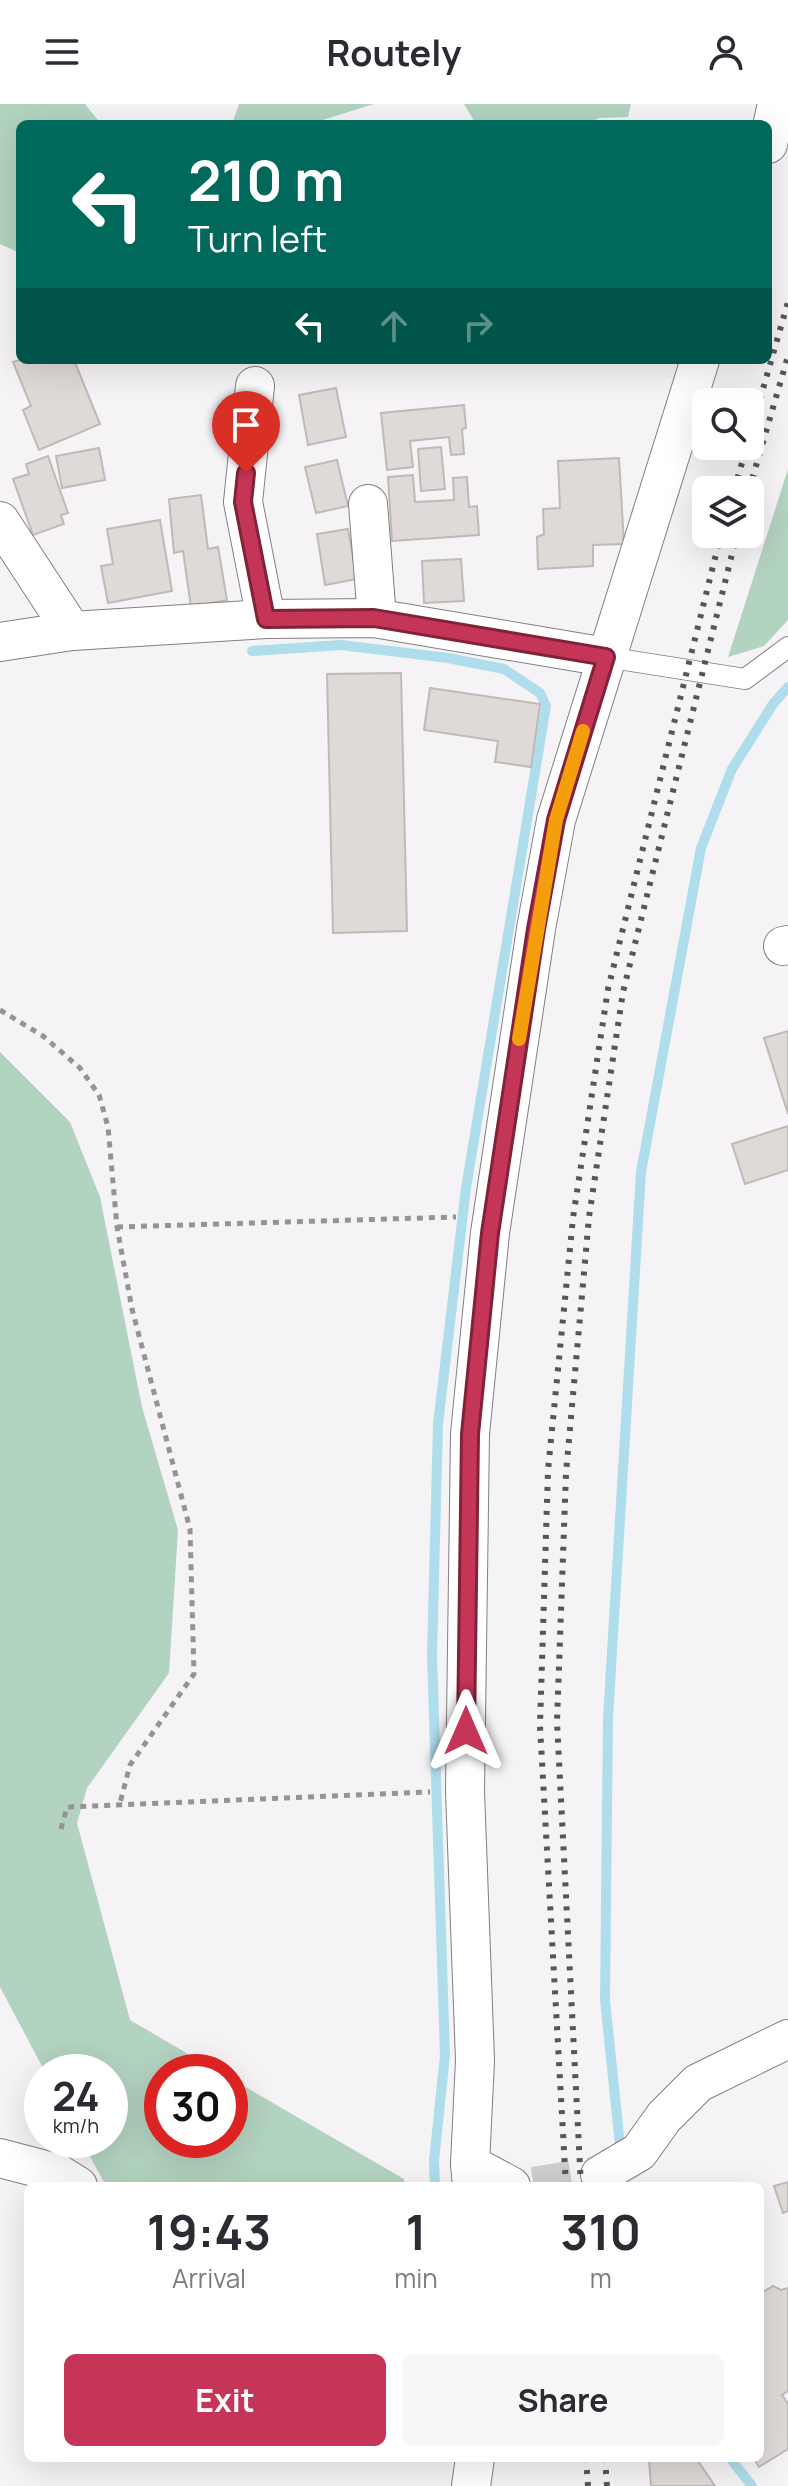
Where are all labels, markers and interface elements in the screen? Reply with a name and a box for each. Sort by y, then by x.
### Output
text: Routely [326,28,462,77]
icon: menu [40,30,84,74]
icon: person [704,30,748,74]
text: 210 m [188,141,344,218]
icon: left [56,152,160,256]
text: Turn left [188,214,327,263]
icon: left [288,304,332,348]
icon: ahead [372,304,416,348]
icon: right [456,304,500,348]
map controls [692,388,764,548]
button: search [692,388,764,460]
pin [212,391,280,473]
icon: arrive [224,403,268,447]
button: layers [692,476,764,548]
position arrow [424,1689,508,1773]
speed limit sign: 30 [144,2054,248,2158]
text: 24 [52,2068,100,2123]
text: km/h [53,2112,99,2139]
text: 19:43 [147,2199,271,2264]
text: 1 [405,2199,426,2264]
text: 310 [561,2199,641,2264]
text: Arrival [172,2260,246,2296]
text: min [394,2260,438,2296]
text: m [590,2260,612,2296]
button: Exit [64,2354,386,2446]
button: Share [402,2354,724,2446]

